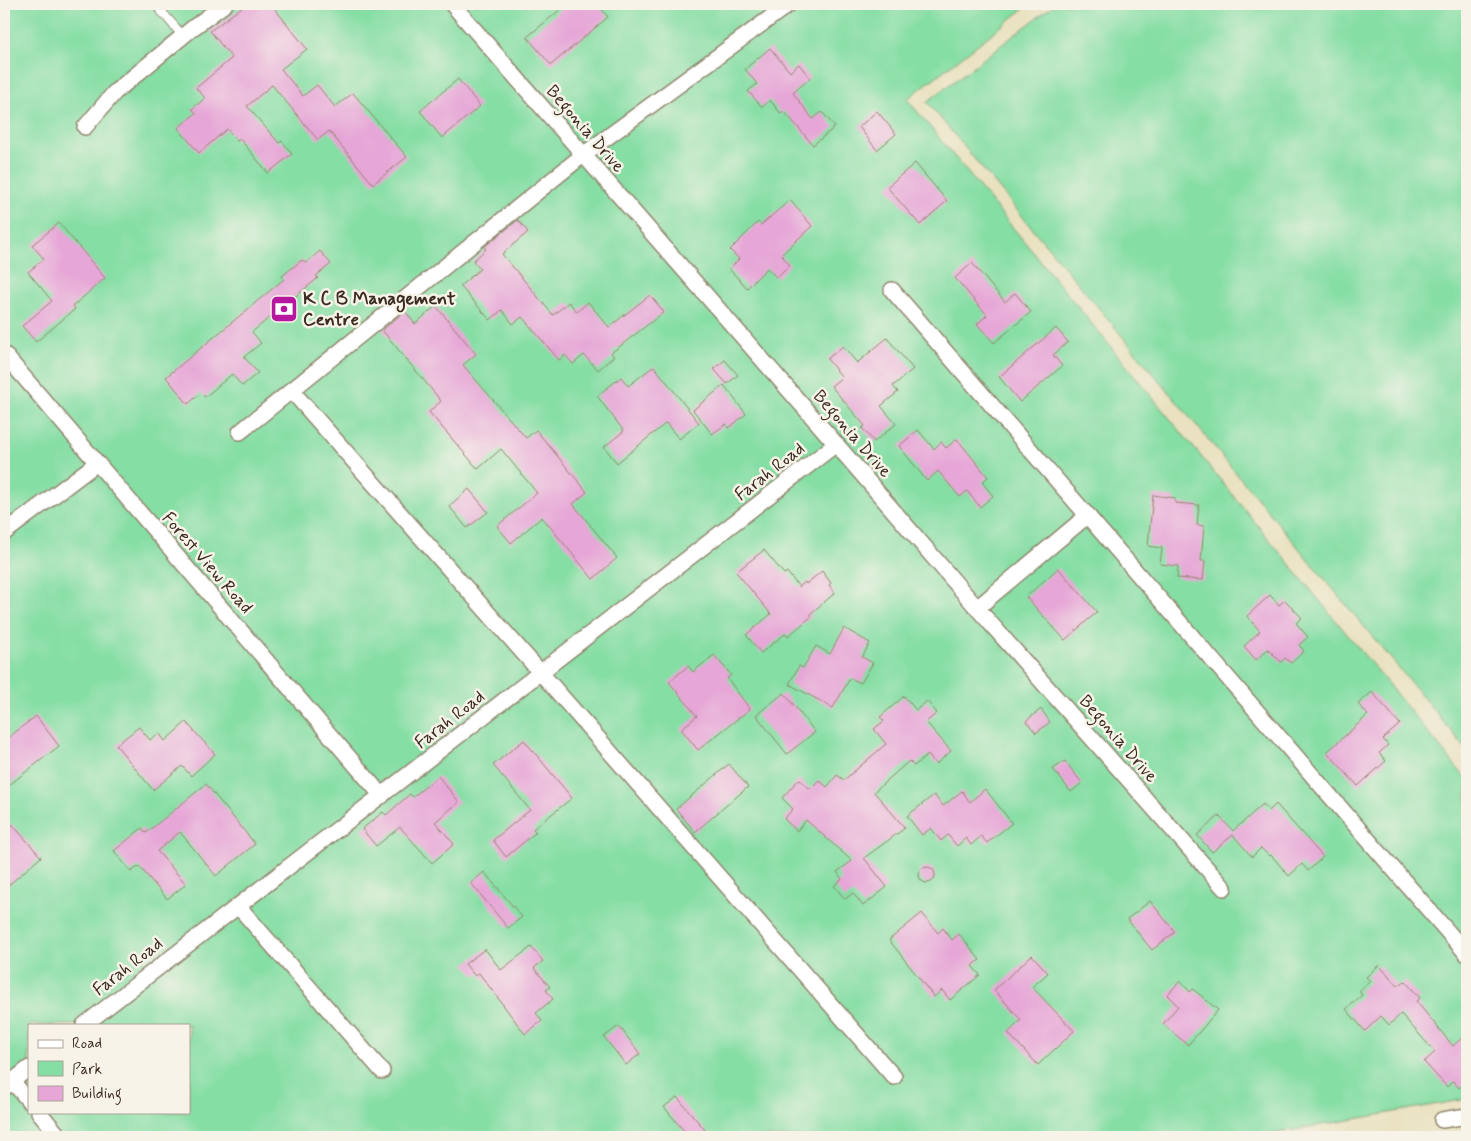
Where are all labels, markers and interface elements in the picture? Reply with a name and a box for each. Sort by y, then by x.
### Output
street label: Begonia Drive [539,80,630,179]
place label: K C B Management Centre [303,287,456,332]
bank icon: K C B Management Centre [269,294,299,324]
street label: Begonia Drive [806,385,897,484]
street label: Farah Road [730,437,810,507]
street label: Forest View Road [156,507,258,619]
street label: Farah Road [410,685,490,755]
street label: Begonia Drive [1072,690,1163,789]
street label: Farah Road [88,932,168,1002]
legend [28,1024,190,1114]
text: Road [72,1034,102,1054]
text: Park [72,1060,102,1080]
text: Building [72,1084,122,1105]

